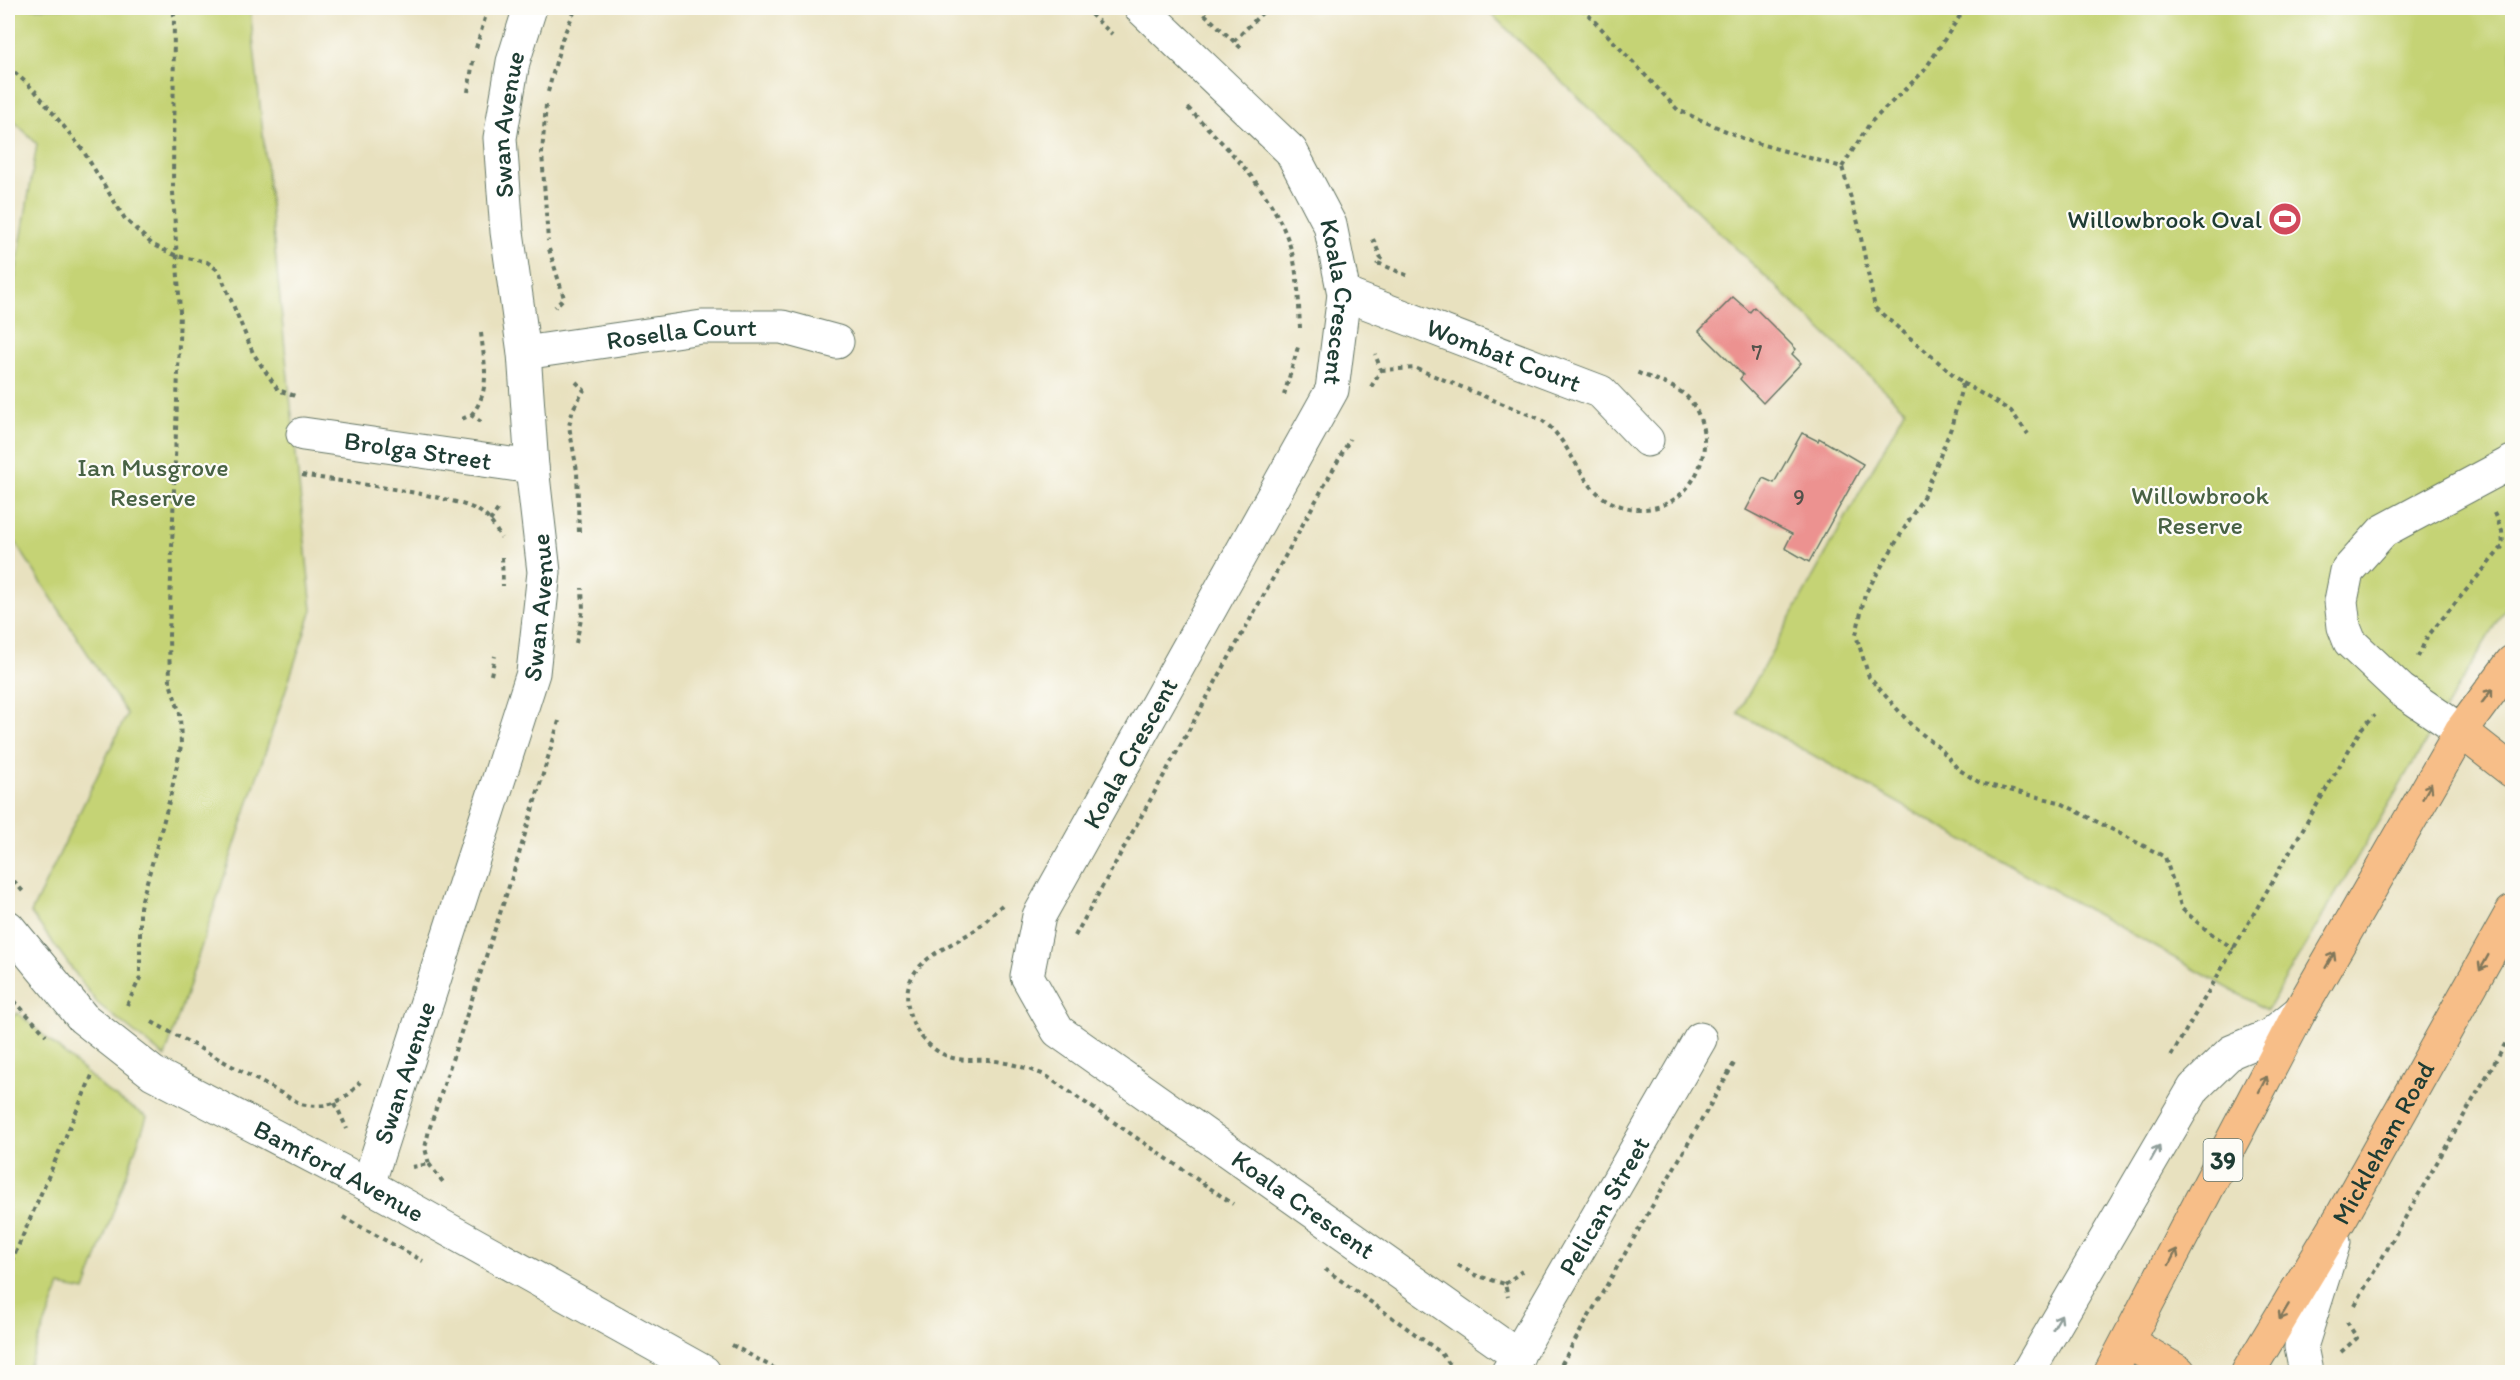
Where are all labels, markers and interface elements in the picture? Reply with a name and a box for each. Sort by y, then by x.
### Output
street label: Swan Avenue [484,47,532,199]
sports icon: Willowbrook Oval [2267,201,2303,237]
place label: Willowbrook Oval [2067,203,2262,235]
street label: Koala Crescent [1313,216,1361,387]
street label: Rosella Court [604,310,757,357]
street label: Wombat Court [1422,311,1586,399]
house number: 7 [1752,339,1763,366]
street label: Brolga Street [342,424,494,477]
park label: Ian Musgrove Reserve [77,451,229,513]
park label: Willowbrook Reserve [2131,479,2269,541]
house number: 9 [1793,484,1805,511]
street label: Swan Avenue [515,532,560,686]
street label: Koala Crescent [1075,672,1185,834]
one-way arrow [2480,689,2493,705]
one-way arrow [2421,783,2433,800]
one-way arrow [2324,952,2336,969]
one-way arrow [2478,954,2490,971]
street label: Swan Avenue [366,997,442,1148]
street label: Mickleham Road [2324,1055,2441,1230]
one-way arrow [2258,1075,2269,1093]
street label: Bamford Avenue [248,1112,430,1229]
street label: Pelican Street [1551,1130,1657,1281]
road number: 39 [2204,1139,2242,1181]
street label: Koala Crescent [1226,1143,1382,1266]
one-way arrow [2150,1145,2162,1162]
one-way arrow [2168,1248,2179,1266]
one-way arrow [2278,1303,2290,1320]
one-way arrow [2052,1314,2064,1331]

